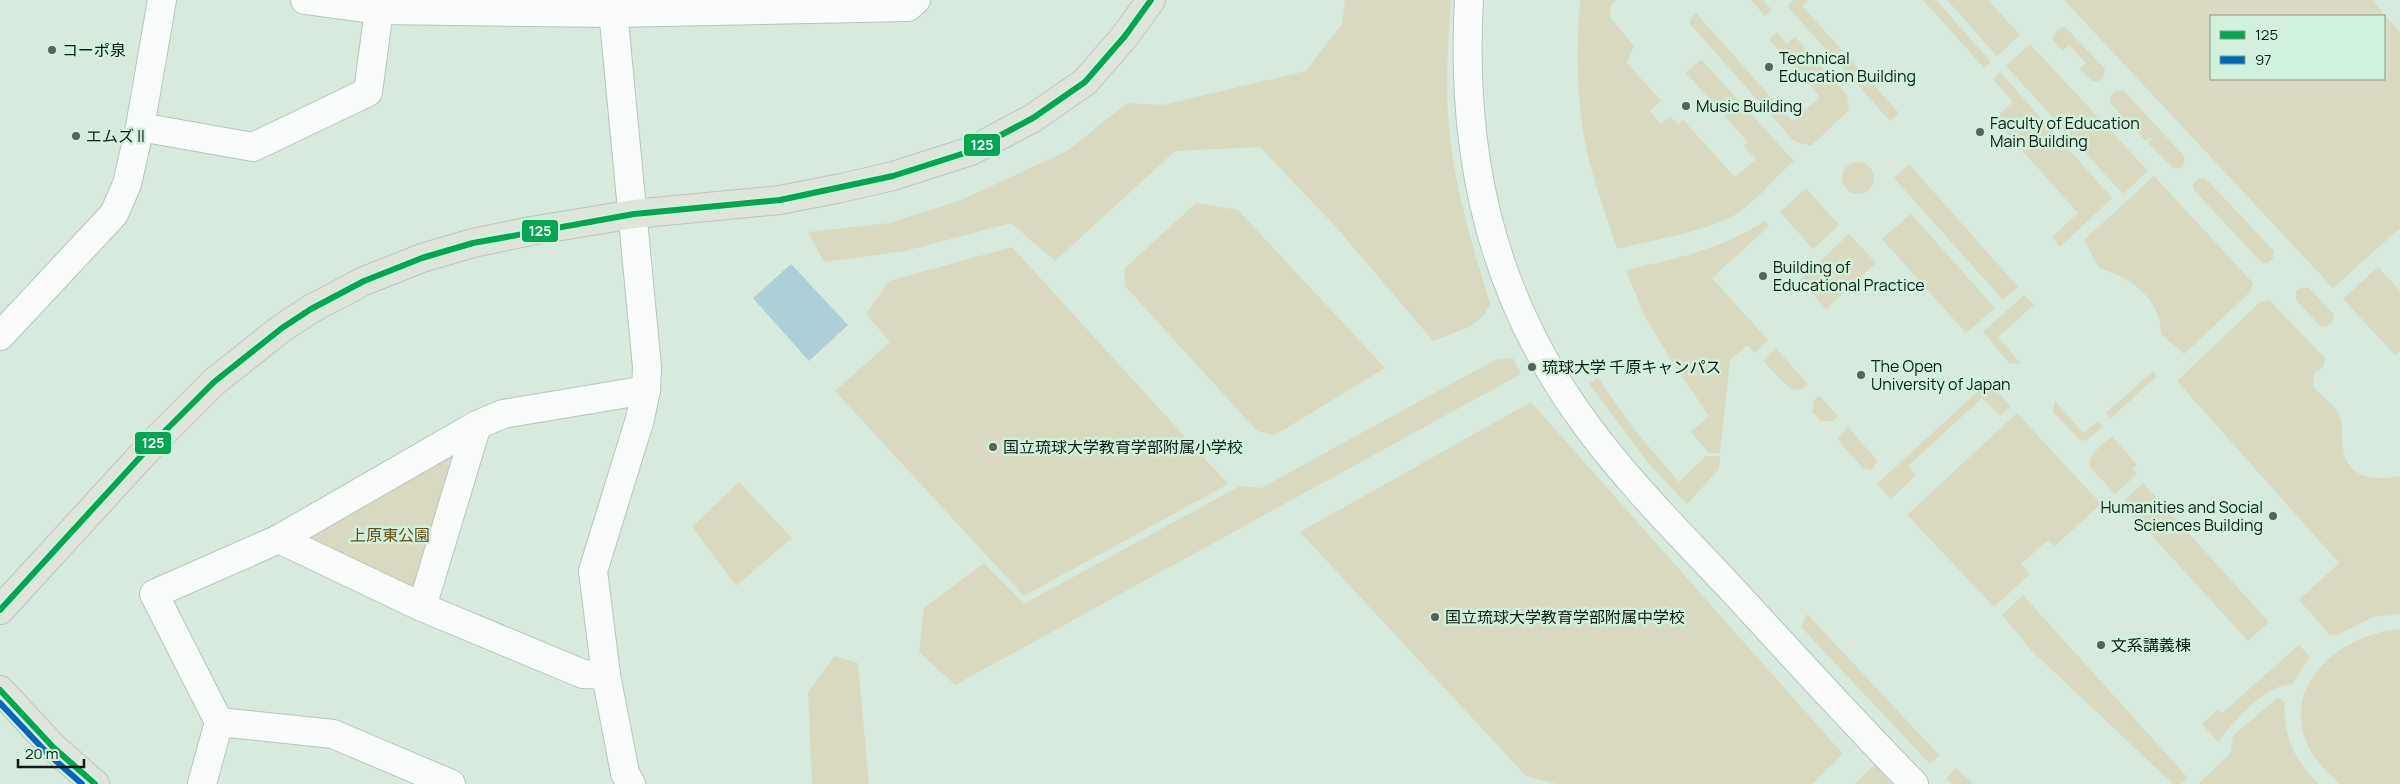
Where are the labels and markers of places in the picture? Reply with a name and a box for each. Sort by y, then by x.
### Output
place label: コーポ泉 [62,39,126,61]
marker: コーポ泉 [46,44,58,56]
place label: Technical Education Building [1779,47,1916,87]
marker: Technical Education Building [1763,61,1775,73]
place label: Music Building [1696,95,1802,117]
marker: Music Building [1680,100,1692,112]
place label: Faculty of Education Main Building [1990,112,2140,152]
place label: エムズ II [86,125,145,147]
marker: Faculty of Education Main Building [1974,126,1986,138]
marker: エムズ II [70,130,82,142]
place label: Building of Educational Practice [1773,256,1925,296]
marker: Building of Educational Practice [1757,270,1769,282]
place label: The Open University of Japan [1871,355,2011,395]
place label: 琉球大学 千原キャンパス [1542,356,1721,378]
marker: 琉球大学 千原キャンパス [1526,361,1538,373]
marker: The Open University of Japan [1855,369,1867,381]
place label: 国立琉球大学教育学部附属小学校 [1003,436,1243,458]
marker: 国立琉球大学教育学部附属小学校 [987,441,999,453]
place label: Humanities and Social Sciences Building [2100,496,2263,536]
marker: Humanities and Social Sciences Building [2267,510,2279,522]
place label: 国立琉球大学教育学部附属中学校 [1445,606,1685,628]
marker: 国立琉球大学教育学部附属中学校 [1429,611,1441,623]
place label: 文系講義棟 [2111,634,2191,656]
marker: 文系講義棟 [2095,639,2107,651]

